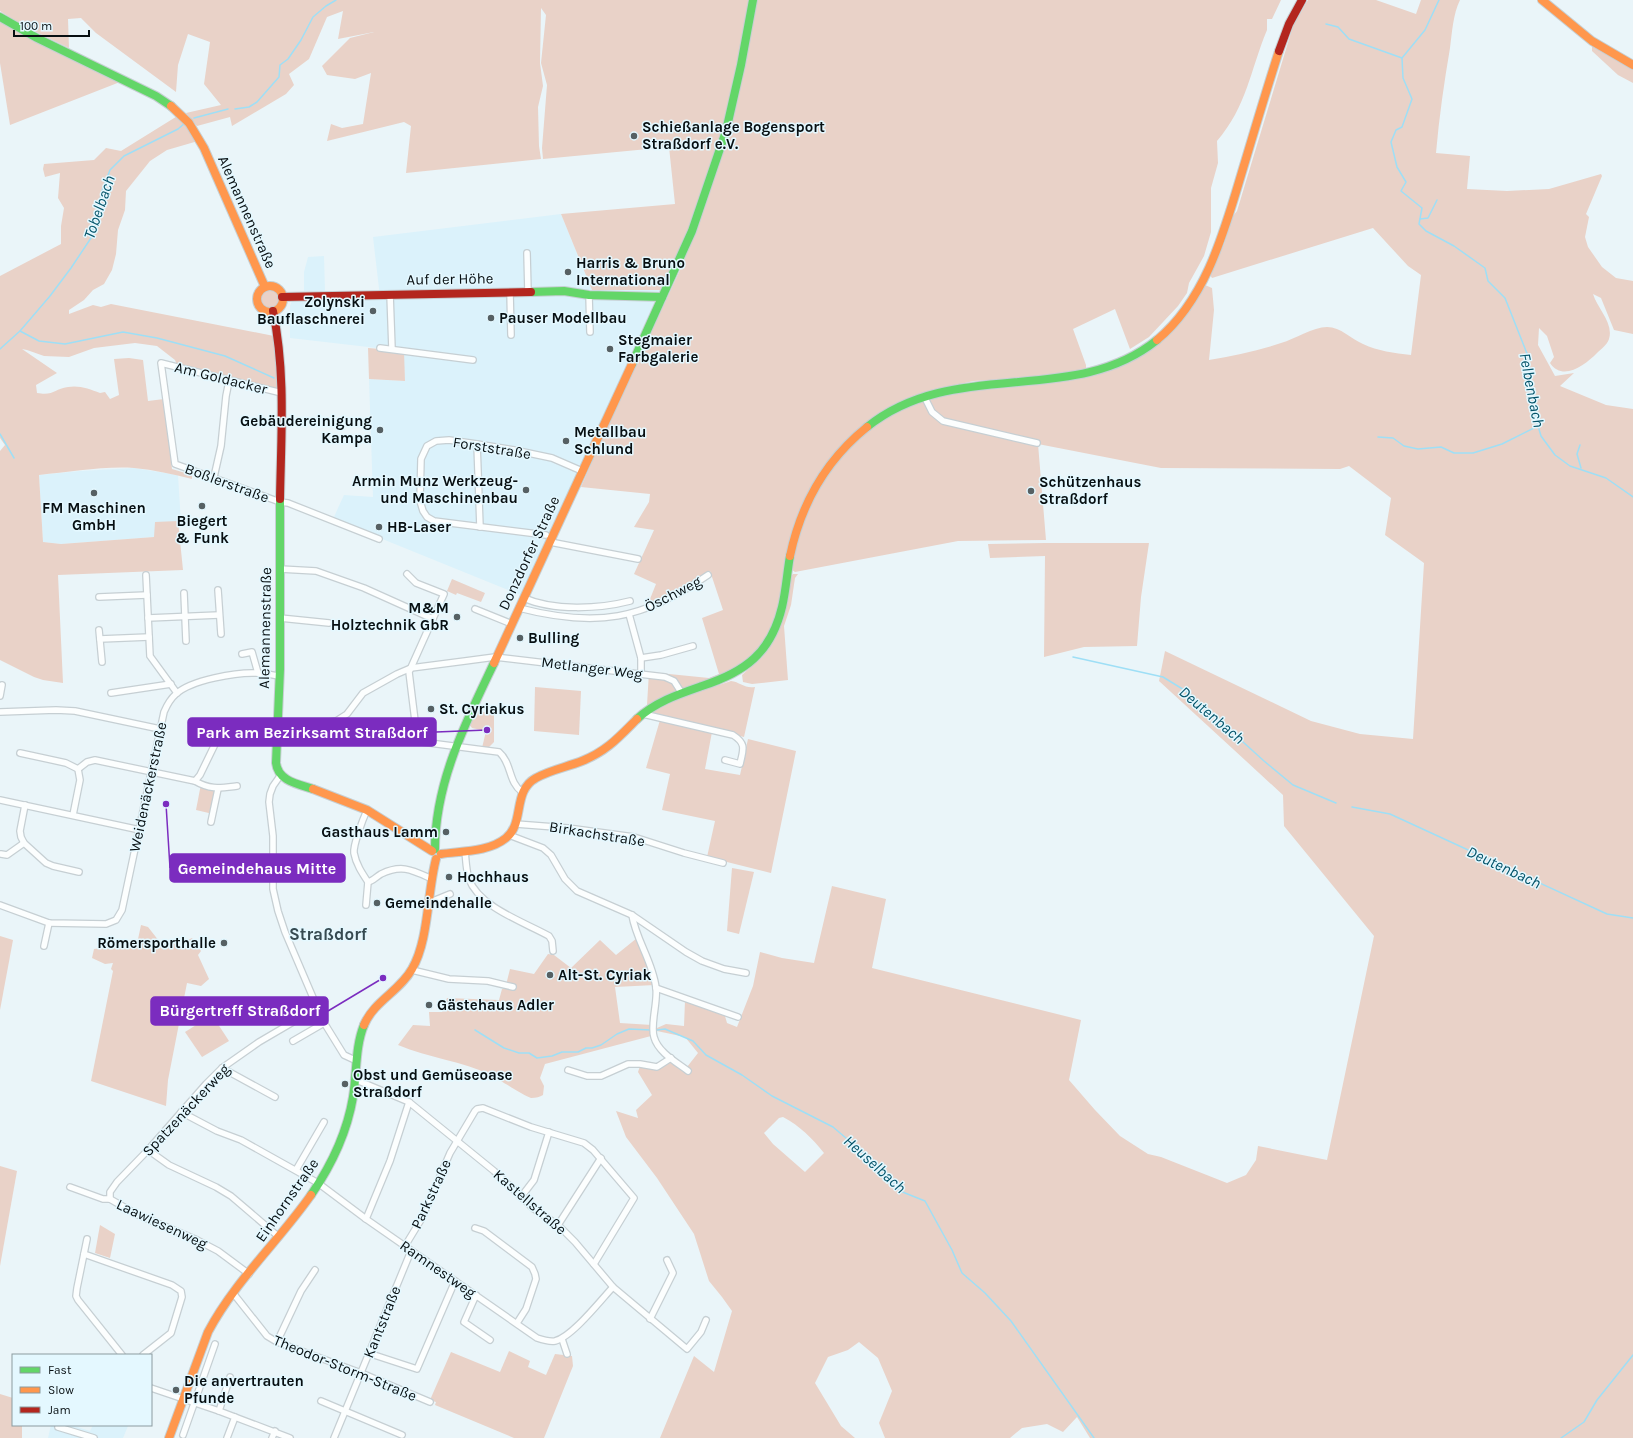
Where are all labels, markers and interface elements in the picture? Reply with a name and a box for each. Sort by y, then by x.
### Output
scale bar [14,12,89,38]
text: 100 m [20,19,52,33]
place label: Schießanlage Bogensport Straßdorf e.V. [642,118,825,153]
marker: Schießanlage Bogensport Straßdorf e.V. [629,131,639,141]
street label: Alemannenstraße [214,153,280,271]
water label: Tobelbach [79,173,119,241]
place label: Harris & Bruno International [576,254,685,289]
marker: Harris & Bruno International [563,267,573,277]
street label: Auf der Höhe [406,269,494,289]
place label: Zolynski Bauflaschnerei [257,293,365,328]
marker: Zolynski Bauflaschnerei [368,306,378,316]
place label: Pauser Modellbau [499,309,627,327]
marker: Pauser Modellbau [486,313,496,323]
place label: Stegmaier Farbgalerie [618,331,699,366]
marker: Stegmaier Farbgalerie [605,344,615,354]
water label: Felbenbach [1515,351,1549,429]
street label: Am Goldacker [173,358,270,398]
place label: Gebäudereinigung Kampa [240,412,372,447]
place label: Metallbau Schlund [574,423,646,458]
marker: Gebäudereinigung Kampa [375,425,385,435]
street label: Forststraße [452,433,532,463]
marker: Metallbau Schlund [561,436,571,446]
street label: Boßlerstraße [183,459,271,507]
place label: Armin Munz Werkzeug- und Maschinenbau [352,472,518,507]
place label: Schützenhaus Straßdorf [1039,473,1141,508]
marker: Armin Munz Werkzeug- und Maschinenbau [521,485,531,495]
marker: Schützenhaus Straßdorf [1026,486,1036,496]
marker: FM Maschinen GmbH [89,488,99,498]
street label: Donzdorfer Straße [495,493,563,613]
place label: FM Maschinen GmbH [42,499,146,534]
marker: Biegert & Funk [197,501,207,511]
place label: Biegert & Funk [175,512,229,547]
place label: HB-Laser [387,518,451,536]
marker: HB-Laser [374,522,384,532]
street label: Alemannenstraße [255,567,275,689]
street label: Öschweg [642,572,705,616]
place label: M&M Holztechnik GbR [331,599,449,634]
marker: M&M Holztechnik GbR [452,612,462,622]
place label: Bulling [528,629,580,647]
marker: Bulling [515,633,525,643]
street label: Metlanger Weg [540,653,644,683]
water label: Deutenbach [1175,682,1249,748]
place label: St. Cyriakus [439,700,524,718]
marker: St. Cyriakus [426,704,436,714]
callout: Park am Bezirksamt Straßdorf [188,718,436,746]
street label: Weidenäckerstraße [125,720,171,854]
text: Park am Bezirksamt Straßdorf [196,723,428,742]
street label: Birkachstraße [548,818,646,850]
place label: Gasthaus Lamm [321,823,438,841]
marker: Gasthaus Lamm [441,827,451,837]
water label: Deutenbach [1464,842,1544,892]
callout: Gemeindehaus Mitte [170,854,345,882]
text: Gemeindehaus Mitte [178,859,336,878]
place label: Hochhaus [457,868,529,886]
marker: Hochhaus [444,872,454,882]
place label: Gemeindehalle [385,894,492,912]
marker: Gemeindehalle [372,898,382,908]
district label: Straßdorf [289,924,368,944]
place label: Römersporthalle [97,934,216,952]
marker: Römersporthalle [219,938,229,948]
place label: Alt-St. Cyriak [558,966,652,984]
marker: Alt-St. Cyriak [545,970,555,980]
place label: Gästehaus Adler [437,996,554,1014]
callout: Bürgertreff Straßdorf [151,997,328,1025]
marker: Gästehaus Adler [424,1000,434,1010]
text: Bürgertreff Straßdorf [159,1001,321,1020]
street label: Spatzenäckerweg [138,1060,234,1160]
place label: Obst und Gemüseoase Straßdorf [353,1066,513,1101]
marker: Obst und Gemüseoase Straßdorf [340,1079,350,1089]
water label: Heuselbach [840,1131,910,1197]
street label: Einhornstraße [252,1155,322,1245]
street label: Parkstraße [407,1156,455,1232]
street label: Kastellstraße [490,1165,570,1239]
street label: Laawiesenweg [114,1195,211,1253]
street label: Ramnestweg [396,1236,480,1302]
street label: Kantstraße [359,1283,405,1361]
street label: Theodor-Storm-Straße [271,1331,419,1405]
legend [12,1354,152,1426]
text: Fast [48,1363,72,1377]
place label: Die anvertrauten Pfunde [184,1372,304,1407]
text: Slow [48,1383,74,1397]
marker: Die anvertrauten Pfunde [171,1385,181,1395]
text: Jam [48,1403,71,1417]

